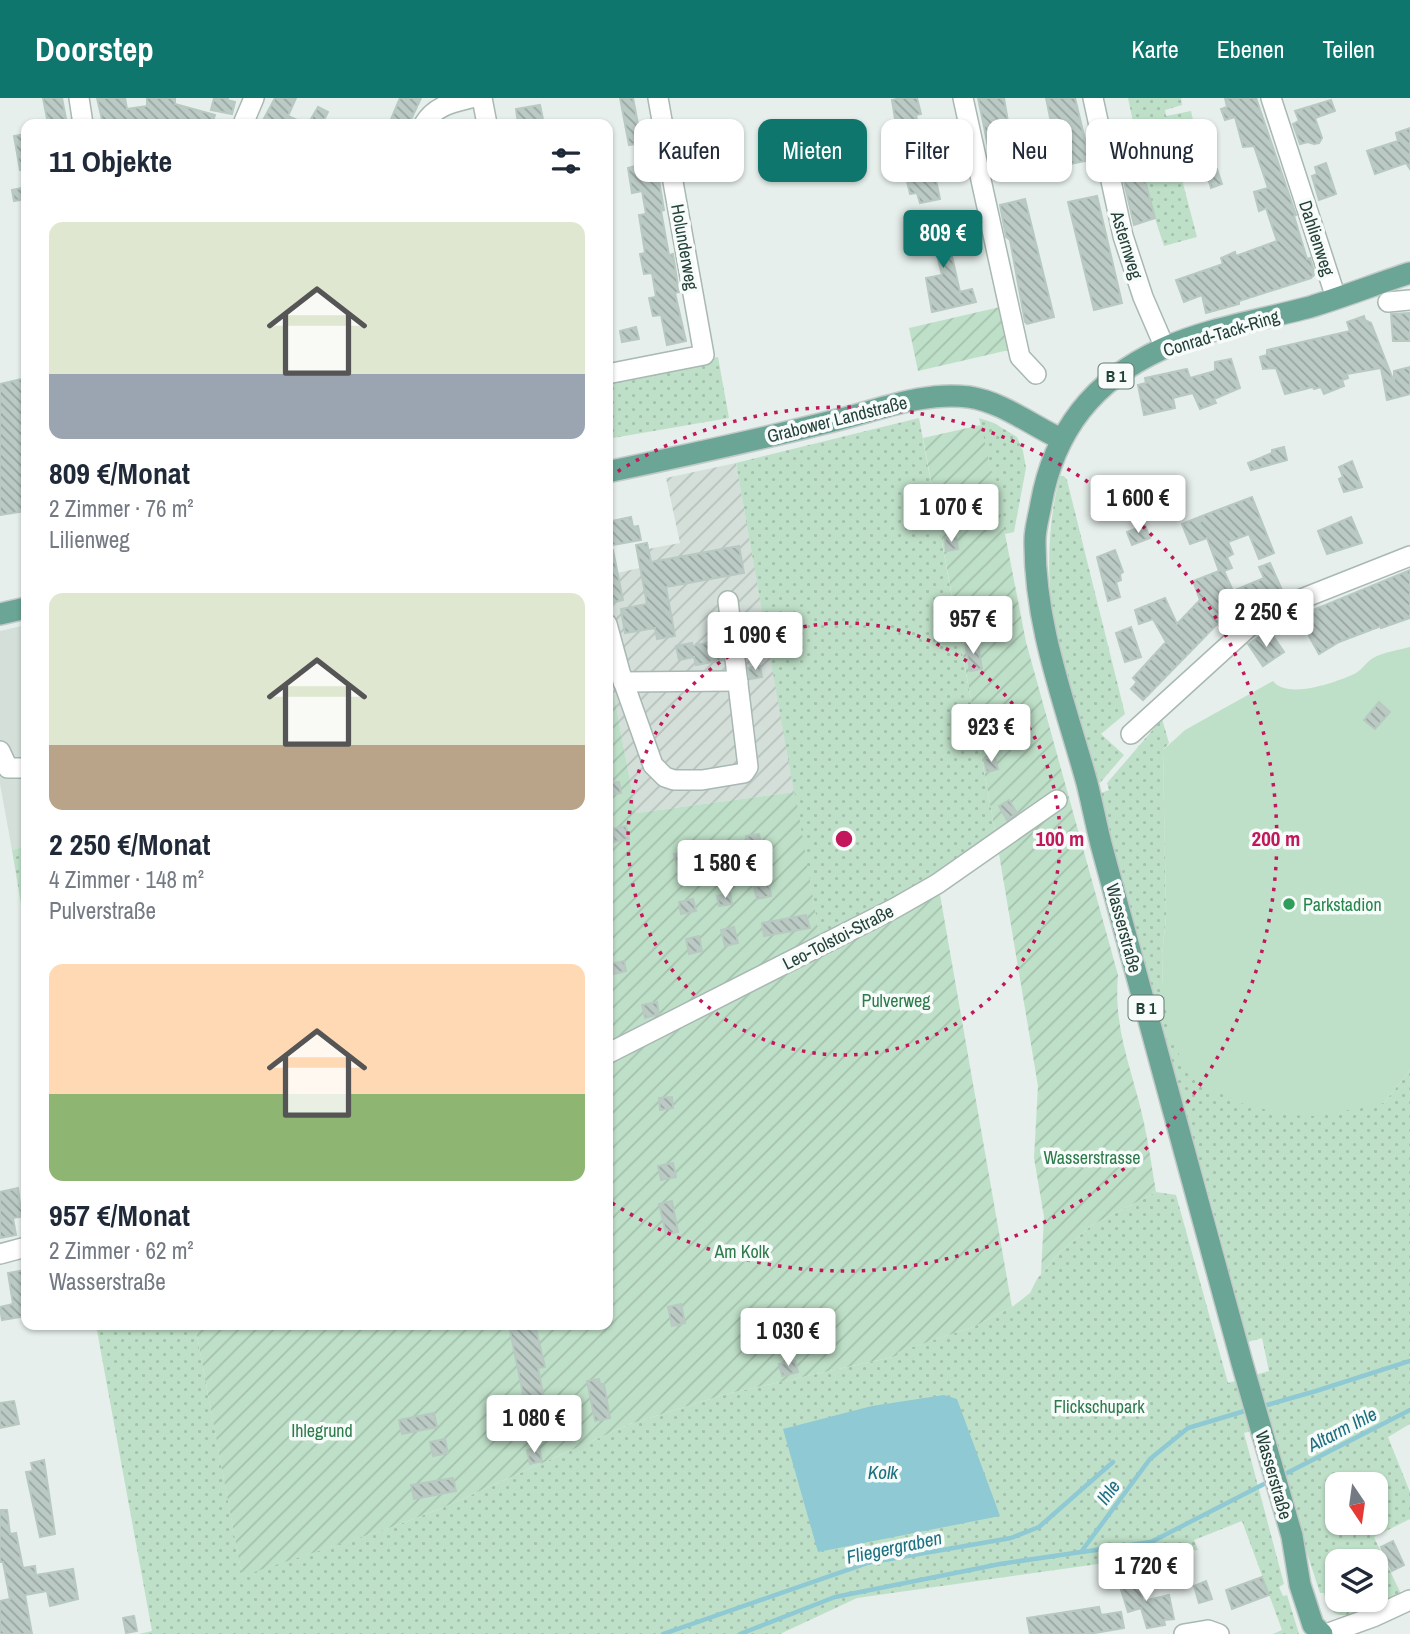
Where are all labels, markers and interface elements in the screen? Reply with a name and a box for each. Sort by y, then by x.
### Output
text: Doorstep [35,27,154,71]
text: Karte [1132,33,1179,65]
text: Ebenen [1217,33,1284,65]
text: Teilen [1322,33,1375,65]
chip: Kaufen [634,119,744,182]
chip: Mieten [758,119,867,182]
chip: Filter [881,119,973,182]
chip: Neu [987,119,1072,182]
chip: Wohnung [1086,119,1217,182]
text: 11 Objekte [49,141,172,181]
icon: filters [547,142,585,180]
street label: Dahlienweg [1293,197,1341,280]
street label: Holunderweg [665,202,705,293]
street label: Asternweg [1105,207,1149,283]
pin: 809 € [894,211,992,270]
text: 809 € [919,217,967,248]
icon: home [254,268,380,394]
street label: Conrad-Tack-Ring [1160,303,1283,363]
road number: B 1 [1098,364,1134,388]
street label: Grabower Landstraße [764,390,910,448]
text: 809 €/Monat [49,453,190,493]
pin: 1 600 € [1073,476,1203,535]
text: 1 600 € [1107,482,1169,513]
pin: 1 070 € [886,484,1016,544]
text: 1 070 € [920,491,982,522]
text: 2 Zimmer · 76 m² [49,493,194,524]
text: Lilienweg [49,524,130,555]
pin: 2 250 € [1201,589,1331,649]
pin: 957 € [924,596,1022,656]
text: 2 250 € [1235,596,1297,627]
text: 957 € [949,603,997,634]
pin: 1 090 € [690,612,820,672]
text: 1 090 € [724,619,786,650]
icon: home [254,639,380,765]
pin: 923 € [942,704,1040,764]
text: 923 € [967,711,1015,742]
text: 2 250 €/Monat [49,824,210,864]
text: 100 m [1036,824,1084,853]
text: 200 m [1252,824,1300,853]
centre of rings [832,827,856,851]
pin: 1 580 € [660,840,790,900]
text: 1 580 € [694,847,756,878]
text: 4 Zimmer · 148 m² [49,864,204,895]
street label: Wasserstraße [1100,881,1148,975]
place label: Parkstadion [1303,892,1382,917]
text: Pulverstraße [49,895,156,926]
marker: Parkstadion [1281,896,1297,912]
street label: Leo-Tolstoi-Straße [778,898,898,976]
park label: Pulverweg [862,988,931,1013]
road number: B 1 [1128,996,1164,1020]
icon: home [254,1010,380,1136]
park label: Wasserstrasse [1043,1145,1141,1170]
text: 957 €/Monat [49,1195,190,1235]
text: 2 Zimmer · 62 m² [49,1235,194,1266]
park label: Am Kolk [714,1239,770,1264]
text: Wasserstraße [49,1266,166,1297]
pin: 1 030 € [723,1308,853,1368]
text: 1 030 € [757,1315,819,1346]
park label: Flickschupark [1053,1394,1145,1419]
pin: 1 080 € [469,1396,599,1455]
water label: Altarm Ihle [1302,1401,1381,1458]
text: 1 080 € [503,1402,565,1433]
park label: Ihlegrund [291,1418,353,1443]
street label: Wasserstraße [1249,1428,1299,1522]
water label: Kolk [868,1459,899,1485]
north arrow [1325,1472,1388,1535]
map controls [1325,1472,1388,1612]
water label: Ihle [1090,1474,1126,1510]
water label: Fliegergraben [844,1524,944,1570]
pin: 1 720 € [1081,1544,1211,1603]
button: layers [1325,1549,1388,1612]
text: 1 720 € [1115,1550,1177,1581]

